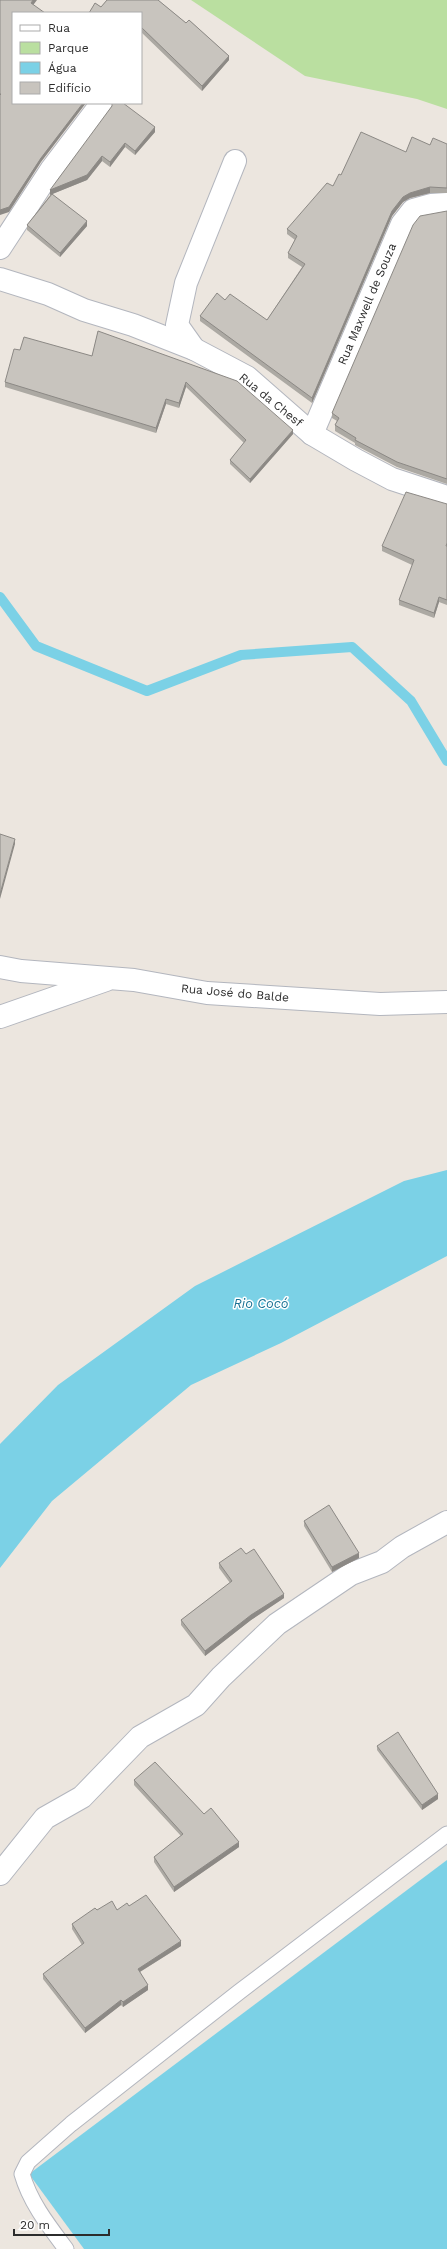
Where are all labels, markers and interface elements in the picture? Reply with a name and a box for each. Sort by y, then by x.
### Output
legend [12,12,142,104]
text: Rua [48,21,70,35]
text: Parque [48,41,89,55]
text: Água [48,61,77,75]
text: Edifício [48,81,91,95]
street label: Rua Maxwell de Souza [335,241,399,367]
street label: Rua da Chesf [236,370,306,430]
street label: Rua José do Balde [180,981,290,1005]
water label: Rio Cocó [234,1296,288,1311]
scale bar [14,2211,109,2237]
text: 20 m [20,2218,50,2232]

